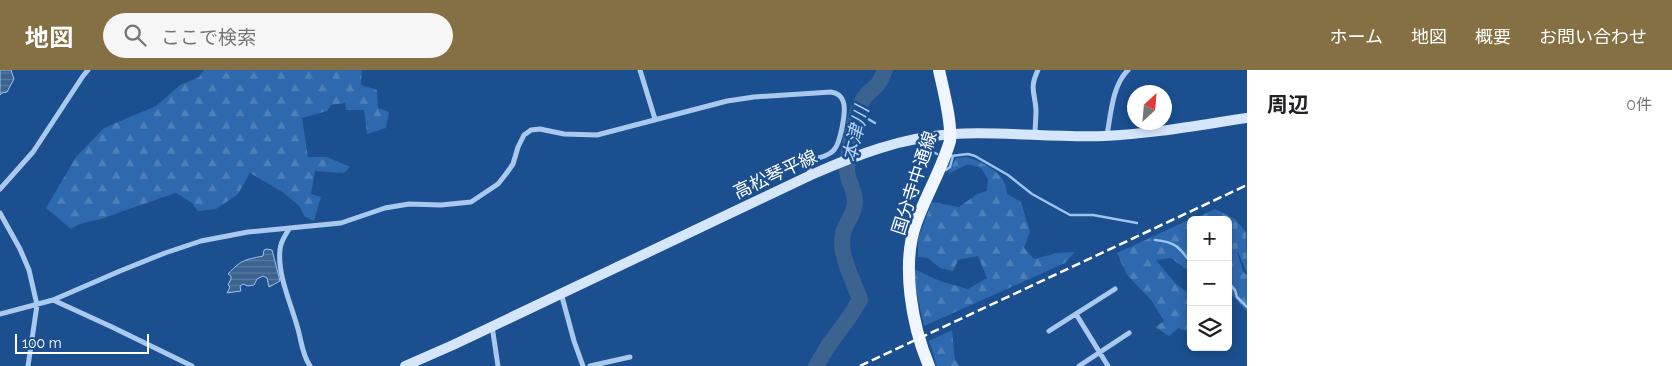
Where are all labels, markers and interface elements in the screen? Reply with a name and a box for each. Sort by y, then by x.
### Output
search box [103,13,453,58]
icon: search [121,21,149,49]
text: 地図 [25,23,73,52]
text: ここで検索 [161,26,256,48]
text: ホーム [1330,26,1383,47]
text: 地図 [1411,26,1447,47]
text: 概要 [1475,26,1511,47]
text: お問い合わせ [1539,26,1647,47]
north arrow [1127,85,1172,130]
text: 周辺 [1267,92,1309,117]
text: 0件 [1626,95,1652,114]
water label: 本津川 [837,102,873,164]
street label: 国分寺中通線 [887,128,941,238]
street label: 高松琴平線 [730,145,820,203]
map controls [1187,216,1232,351]
button: + [1187,216,1232,261]
button: − [1187,261,1232,306]
button: layers [1187,306,1232,351]
scale bar [15,331,149,354]
text: 100 m [22,335,62,351]

